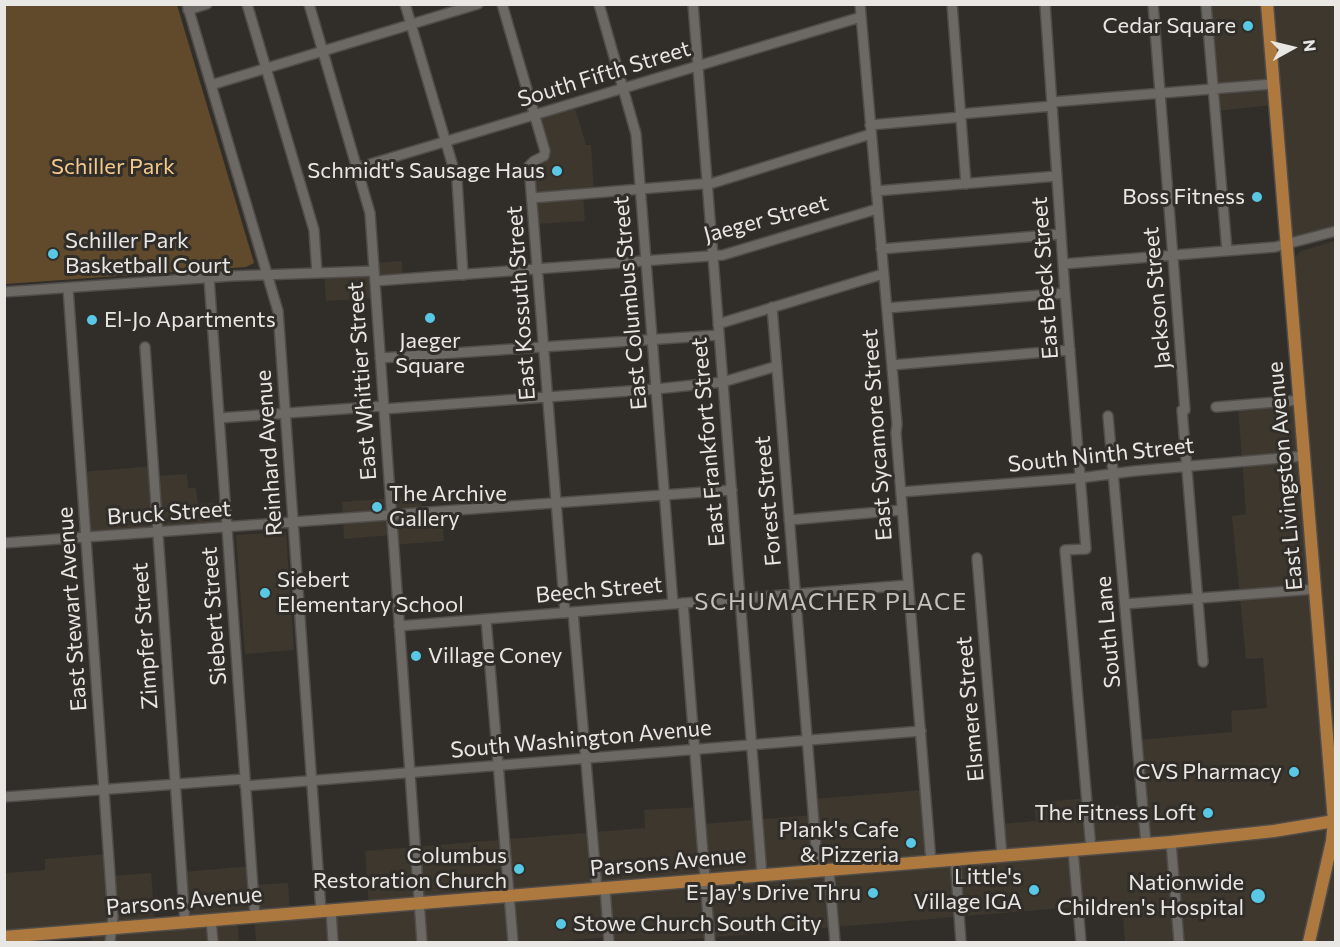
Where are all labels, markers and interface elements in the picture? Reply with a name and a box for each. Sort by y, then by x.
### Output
place label: Cedar Square [1103,13,1236,39]
north arrow [1262,18,1322,78]
marker: Cedar Square [1241,19,1255,33]
street label: South Fifth Street [514,35,694,113]
text: N [1300,38,1321,53]
park label: Schiller Park [51,154,175,180]
place label: Schmidt's Sausage Haus [307,158,545,184]
marker: Schmidt's Sausage Haus [550,164,564,178]
place label: Boss Fitness [1122,184,1245,210]
street label: Jaeger Street [701,190,831,248]
marker: Boss Fitness [1250,190,1264,204]
street label: East Columbus Street [607,195,653,411]
street label: East Beck Street [1026,196,1064,360]
street label: East Kossuth Street [501,205,541,401]
street label: Jackson Street [1138,226,1176,370]
place label: Schiller Park Basketball Court [65,228,231,280]
marker: Schiller Park Basketball Court [46,247,60,261]
street label: East Whittier Street [342,281,382,481]
place label: El-Jo Apartments [104,307,276,333]
marker: Jaeger Square [423,311,437,325]
marker: El-Jo Apartments [85,313,99,327]
place label: Jaeger Square [395,328,465,380]
street label: East Sycamore Street [856,328,898,542]
street label: East Frankfort Street [686,336,730,548]
street label: East Livingston Avenue [1262,360,1308,592]
street label: Reinhard Avenue [250,369,288,537]
street label: South Ninth Street [1007,432,1195,478]
street label: Forest Street [749,435,787,567]
place label: The Archive Gallery [389,481,507,532]
street label: Bruck Street [106,495,232,531]
marker: The Archive Gallery [370,500,384,514]
street label: East Stewart Avenue [52,506,92,712]
street label: Siebert Street [196,546,232,686]
street label: Zimpfer Street [127,562,163,710]
place label: Siebert Elementary School [277,567,464,618]
street label: Beech Street [534,571,664,609]
street label: South Lane [1090,575,1126,689]
marker: Siebert Elementary School [258,586,272,600]
district label: SCHUMACHER PLACE [694,588,968,616]
street label: Elsmere Street [950,635,990,783]
place label: Village Coney [428,643,562,669]
marker: Village Coney [409,649,423,663]
street label: South Washington Avenue [449,714,713,764]
place label: CVS Pharmacy [1135,759,1282,785]
marker: CVS Pharmacy [1287,765,1301,779]
place label: The Fitness Loft [1034,800,1196,826]
marker: The Fitness Loft [1201,806,1215,820]
place label: Plank's Cafe & Pizzeria [779,817,899,868]
marker: Plank's Cafe & Pizzeria [904,836,918,850]
street label: Parsons Avenue [589,842,747,882]
place label: Columbus Restoration Church [313,843,507,894]
marker: Columbus Restoration Church [512,862,526,876]
place label: Little's Village IGA [914,864,1022,915]
place label: Nationwide Children's Hospital [1057,870,1244,921]
place label: E-Jay's Drive Thru [686,880,861,906]
street label: Parsons Avenue [105,881,263,921]
marker: Little's Village IGA [1027,883,1041,897]
marker: E-Jay's Drive Thru [866,886,880,900]
marker: Nationwide Children's Hospital [1249,887,1267,905]
place label: Stowe Church South City [573,911,822,937]
marker: Stowe Church South City [554,917,568,931]

